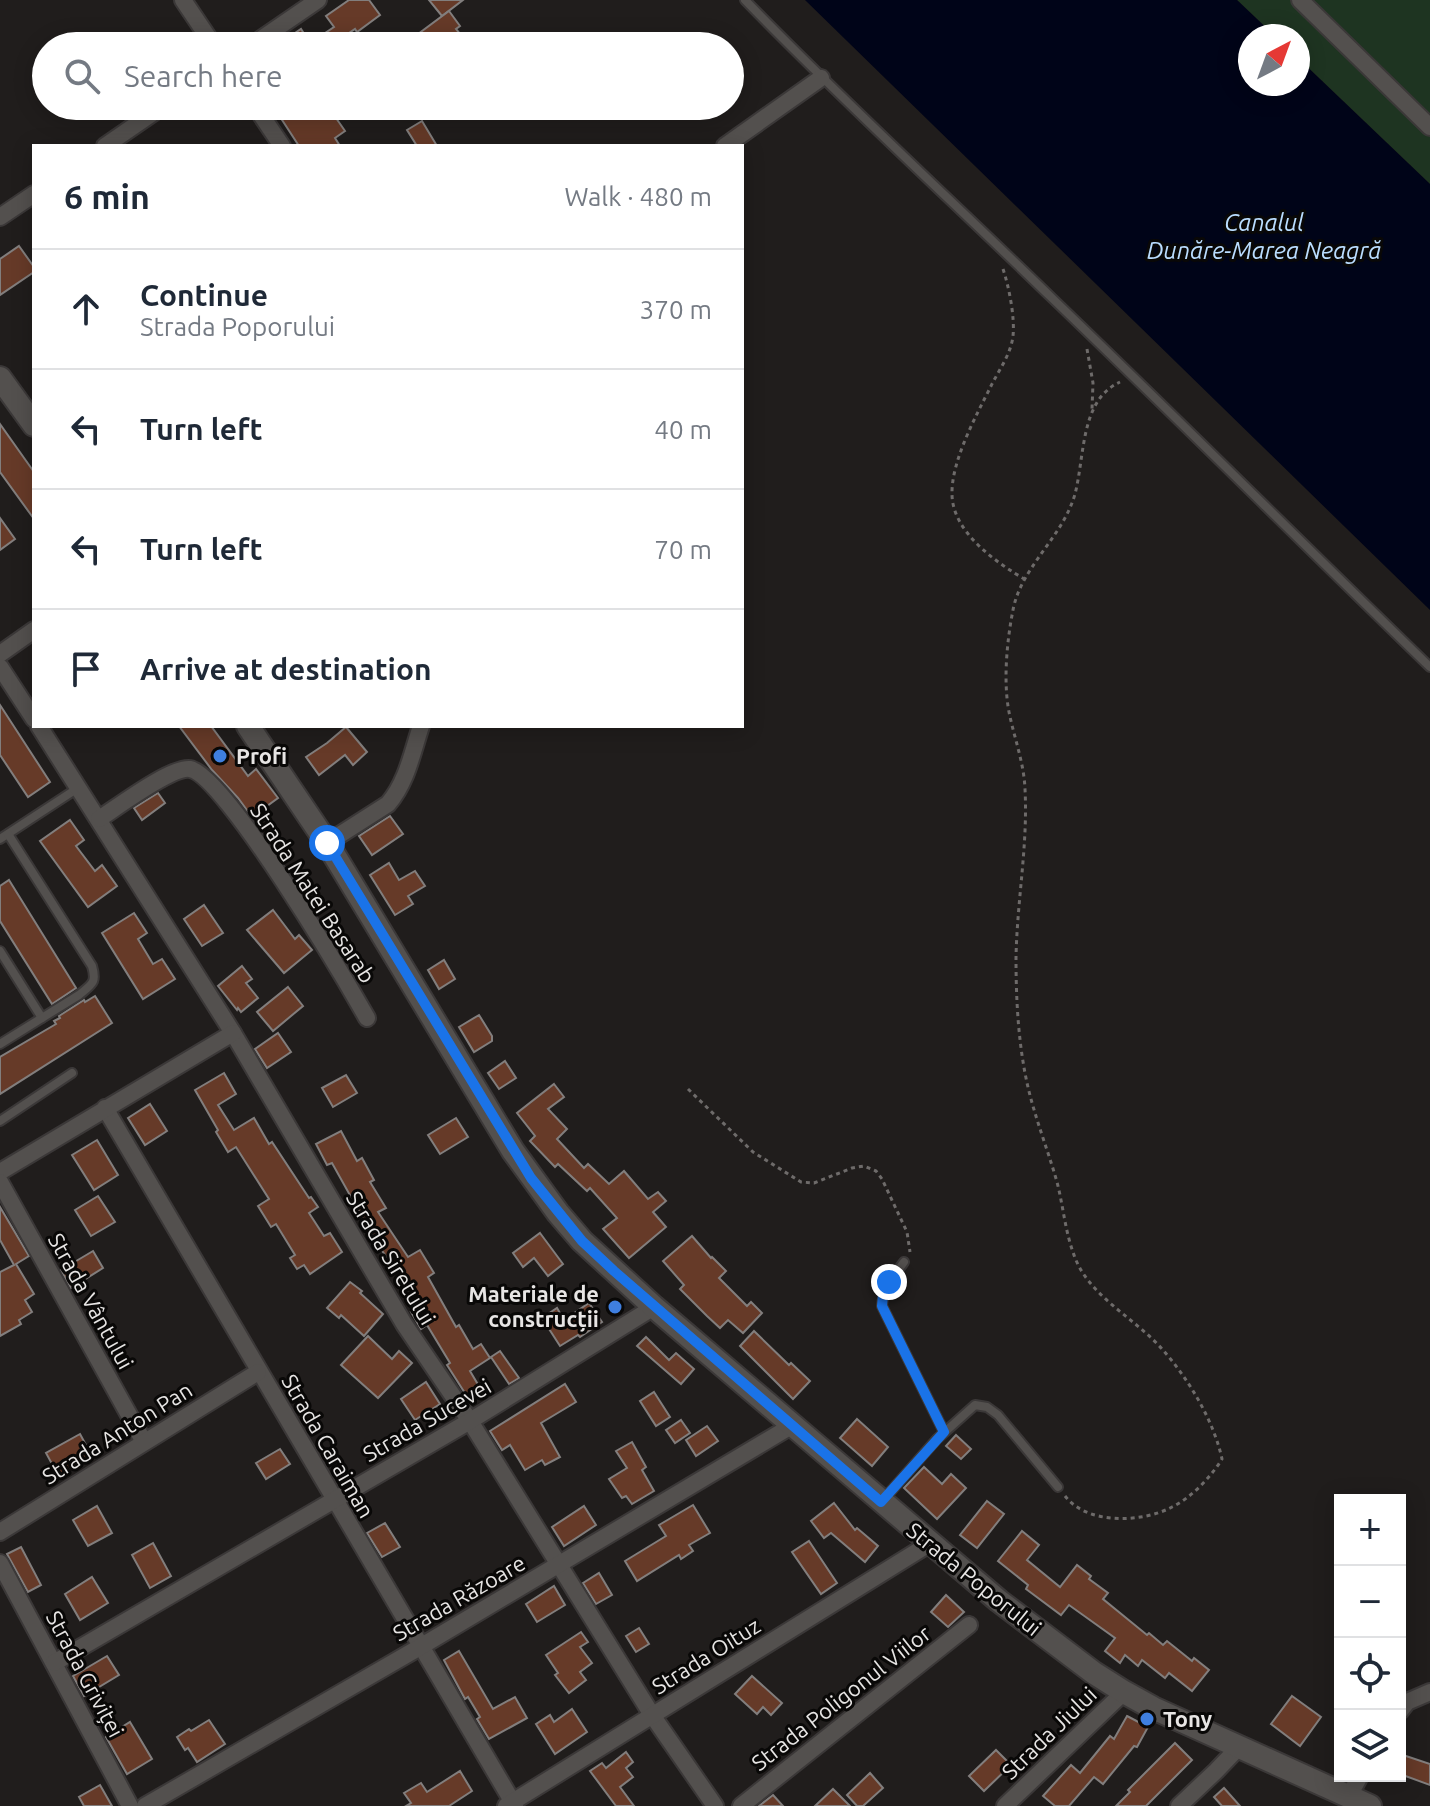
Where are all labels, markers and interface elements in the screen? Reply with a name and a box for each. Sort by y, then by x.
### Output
north arrow [1238,24,1310,96]
search box [32,32,744,120]
icon: search [60,54,104,98]
text: Search here [124,59,283,93]
text: 6 min [64,177,150,215]
text: Walk · 480 m [564,182,712,211]
water label: Canalul Dunăre-Marea Neagră [1147,209,1381,264]
text: Continue [140,278,268,312]
icon: ahead [64,287,108,331]
text: 370 m [640,295,712,324]
text: Strada Poporului [140,312,335,341]
icon: left [64,407,108,451]
text: Turn left [140,412,262,446]
text: 40 m [654,415,712,444]
icon: left [64,527,108,571]
text: Turn left [140,532,262,566]
text: 70 m [654,535,712,564]
icon: arrive [64,647,108,691]
text: Arrive at destination [140,652,432,686]
place label: Profi [236,743,287,768]
marker: Profi [211,747,229,765]
street label: Strada Matei Basarab [246,798,381,987]
route start [309,825,345,861]
street label: Strada Siretului [342,1186,441,1329]
street label: Strada Vântului [44,1228,139,1373]
route end [871,1264,907,1300]
place label: Materiale de construcții [468,1281,599,1332]
marker: Materiale de construcții [606,1298,624,1316]
street label: Strada Caraiman [277,1369,380,1522]
street label: Strada Sucevei [358,1373,495,1466]
street label: Strada Anton Pan [37,1376,196,1489]
map controls [1334,1494,1406,1782]
button: + [1334,1494,1406,1566]
street label: Strada Poporului [902,1517,1046,1640]
street label: Strada Răzoare [388,1550,529,1646]
button: − [1334,1566,1406,1638]
street label: Strada Griviței [42,1606,129,1741]
street label: Strada Oituz [647,1612,764,1699]
street label: Strada Poligonul Viilor [746,1620,935,1775]
button: locate [1334,1638,1406,1710]
street label: Strada Jiului [996,1681,1101,1784]
place label: Tony [1163,1706,1213,1731]
marker: Tony [1138,1710,1156,1728]
button: layers [1334,1710,1406,1782]

